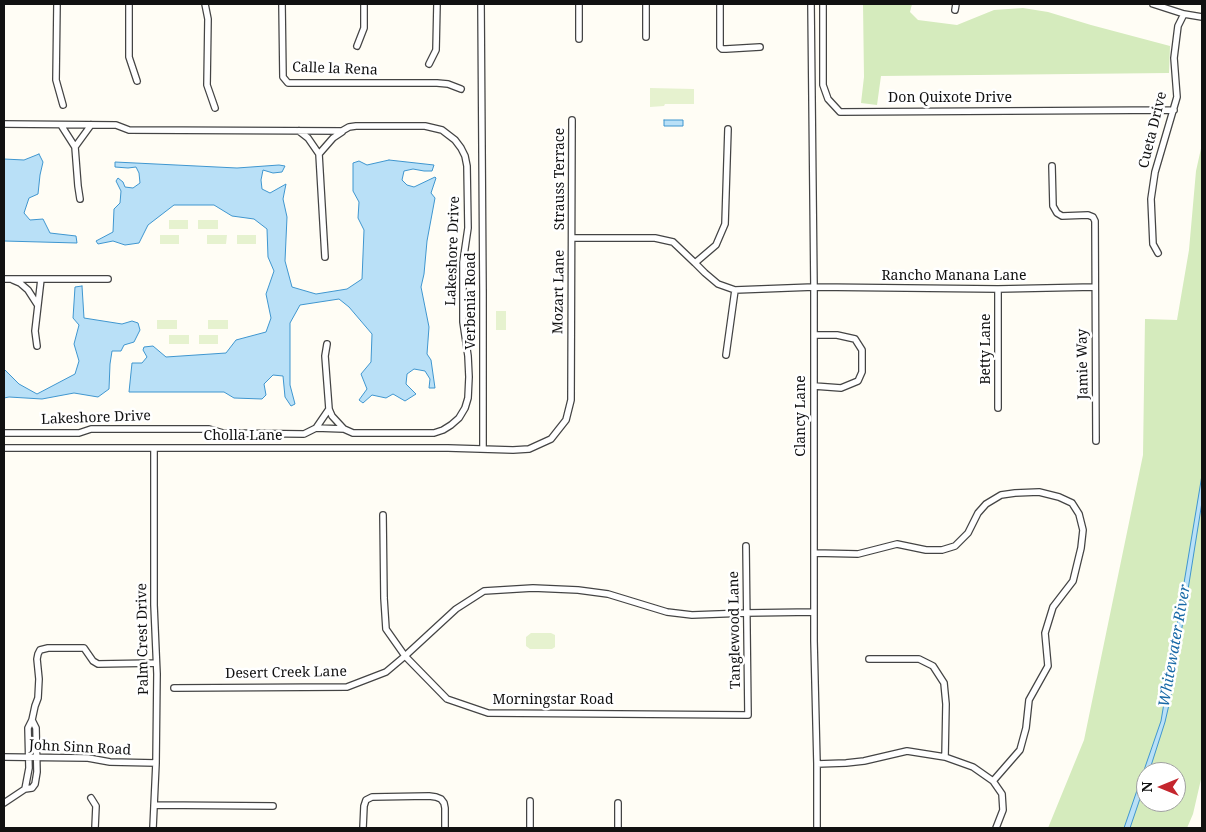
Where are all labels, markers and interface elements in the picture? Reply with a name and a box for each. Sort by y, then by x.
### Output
street label: Calle la Rena [292,59,378,79]
street label: Don Quixote Drive [888,90,1012,106]
street label: Cueta Drive [1135,90,1171,170]
street label: Strauss Terrace [552,128,568,230]
street label: Lakeshore Drive [443,196,463,306]
street label: Mozart Lane [550,250,568,334]
street label: Verbenia Road [463,252,479,350]
street label: Rancho Manana Lane [881,268,1027,284]
street label: Betty Lane [978,313,994,385]
street label: Jamie Way [1074,328,1092,400]
street label: Clancy Lane [793,375,809,457]
street label: Lakeshore Drive [41,408,151,428]
street label: Cholla Lane [204,428,282,444]
street label: Tanglewood Lane [726,571,744,689]
street label: Palm Crest Drive [134,583,152,695]
water label: Whitewater River [1155,583,1195,709]
street label: Desert Creek Lane [225,664,347,682]
street label: Morningstar Road [493,692,613,708]
street label: John Sinn Road [29,737,131,759]
north arrow [1136,762,1186,812]
text: N [1137,781,1156,793]

